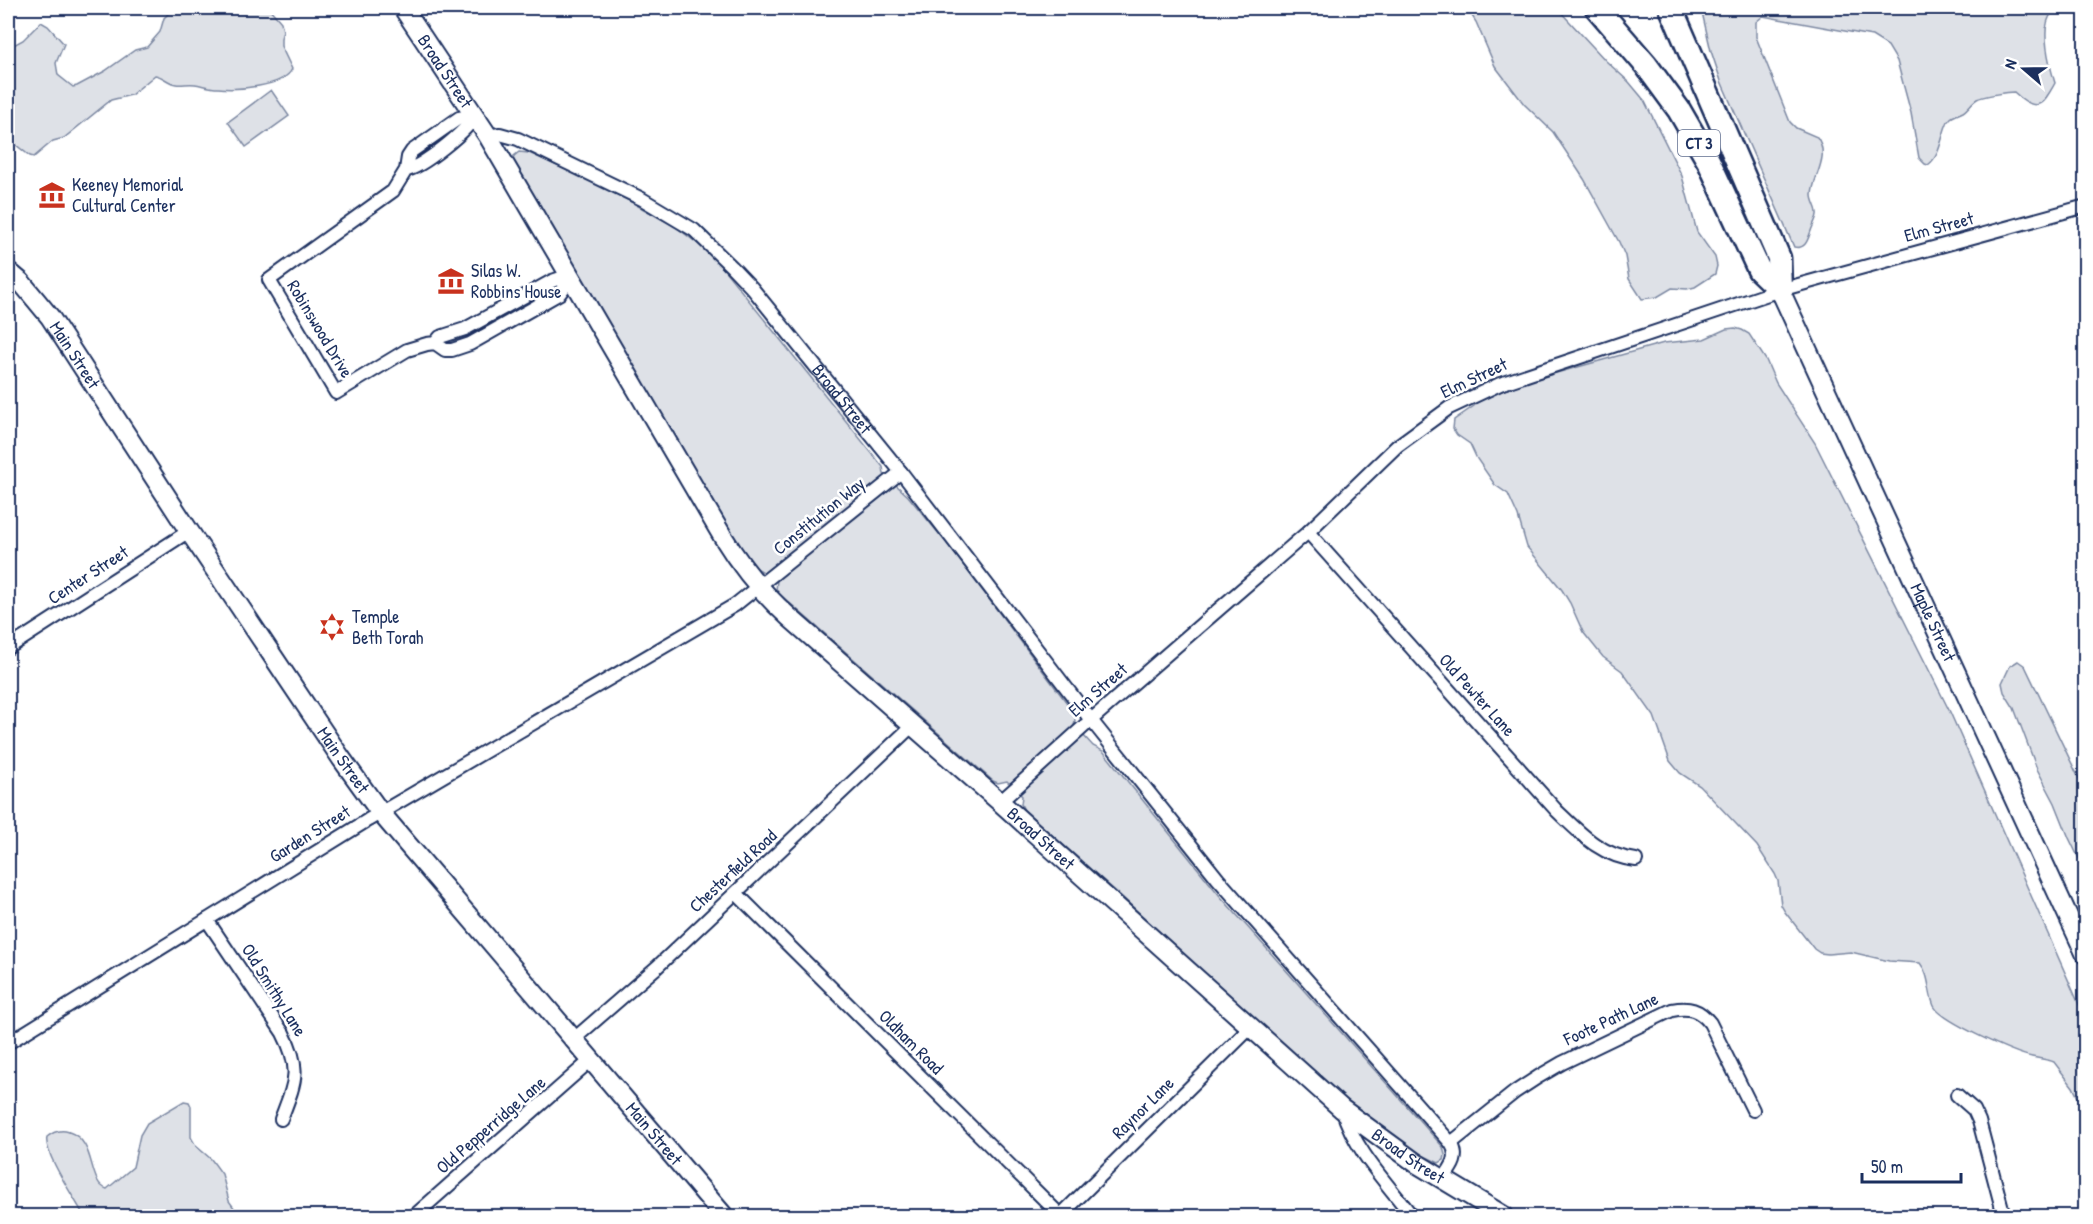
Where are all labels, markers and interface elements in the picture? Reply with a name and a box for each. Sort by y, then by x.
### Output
street label: Broad Street [412,29,479,113]
north arrow [1994,39,2054,99]
text: N [1998,56,2022,72]
road number: CT 3 [1678,130,1720,156]
place label: Keeney Memorial Cultural Center [72,172,183,218]
museum icon: Keeney Memorial Cultural Center [37,180,67,210]
street label: Elm Street [1901,205,1977,248]
place label: Silas W. Robbins House [471,258,561,304]
museum icon: Silas W. Robbins House [436,266,466,296]
street label: Robinswood Drive [281,275,359,382]
street label: Main Street [44,316,107,394]
street label: Elm Street [1436,351,1512,404]
street label: Broad Street [806,358,879,440]
street label: Constitution Way [768,471,870,560]
street label: Center Street [43,539,134,610]
street label: Maple Street [1905,579,1963,666]
place label: Temple Beth Torah [352,604,424,650]
synagogue icon: Temple Beth Torah [317,612,347,642]
street label: Old Pewter Lane [1433,648,1521,742]
street label: Elm Street [1063,656,1133,722]
street label: Main Street [312,722,376,799]
street label: Garden Street [265,798,356,868]
street label: Broad Street [1002,801,1081,876]
street label: Chesterfield Road [683,823,782,918]
street label: Old Smithy Lane [236,939,313,1041]
street label: Foote Path Lane [1559,986,1662,1052]
street label: Oldham Road [873,1004,949,1080]
street label: Old Pepperridge Lane [431,1070,551,1179]
street label: Raynor Lane [1106,1071,1179,1144]
street label: Main Street [620,1096,689,1171]
street label: Broad Street [1367,1122,1450,1190]
scale bar [1862,1146,1961,1184]
text: 50 m [1871,1154,1903,1179]

